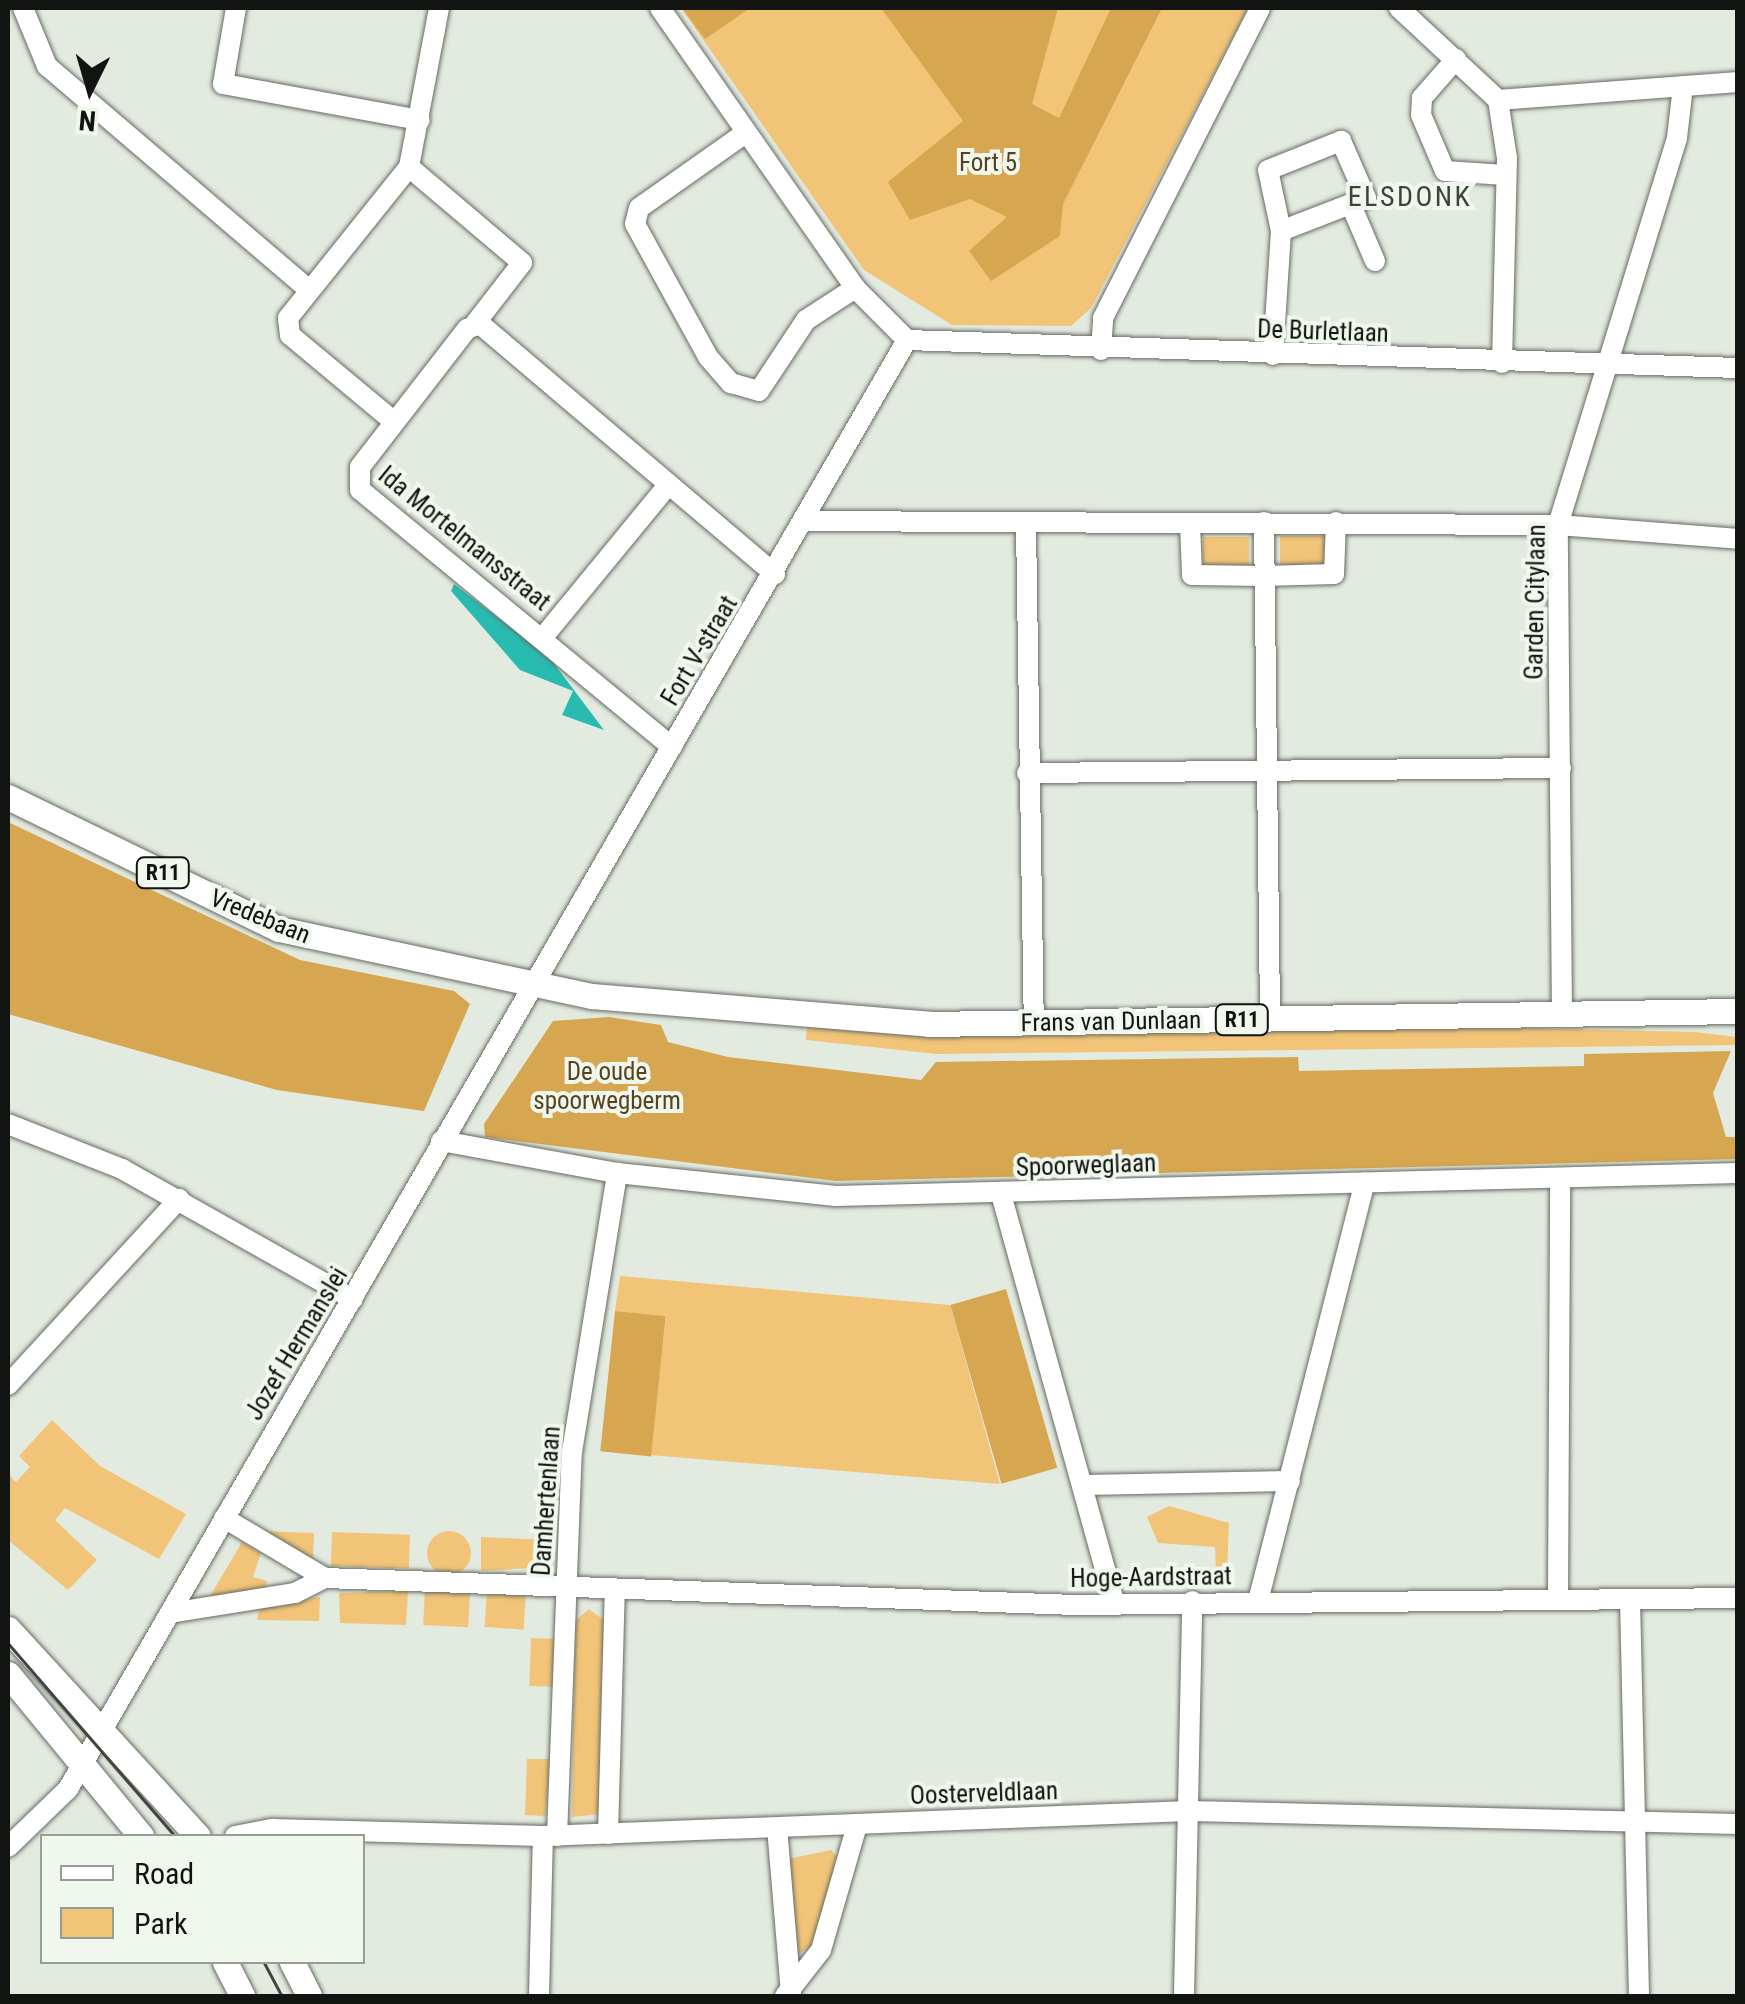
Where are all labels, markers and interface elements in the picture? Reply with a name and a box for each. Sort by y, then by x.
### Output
north arrow [40,40,140,140]
text: N [77,103,97,138]
park label: Fort 5 [959,148,1017,178]
district label: ELSDONK [1348,180,1472,214]
street label: De Burletlaan [1257,315,1389,349]
street label: Ida Mortelmansstraat [372,460,556,618]
street label: Garden Citylaan [1520,524,1552,680]
street label: Fort V-straat [656,591,744,711]
road number: R11 [136,856,190,890]
street label: Vredebaan [206,883,314,951]
road number: R11 [1214,1003,1270,1037]
street label: Frans van Dunlaan [1020,1005,1202,1039]
park label: De oude spoorwegberm [533,1058,681,1117]
street label: Spoorweglaan [1015,1149,1157,1183]
street label: Jozef Hermanslei [240,1262,354,1426]
street label: Damhertenlaan [527,1425,567,1577]
street label: Hoge-Aardstraat [1070,1562,1232,1594]
street label: Oosterveldlaan [909,1776,1059,1812]
legend [40,1834,365,1964]
text: Road [134,1856,194,1891]
text: Park [134,1906,188,1941]

